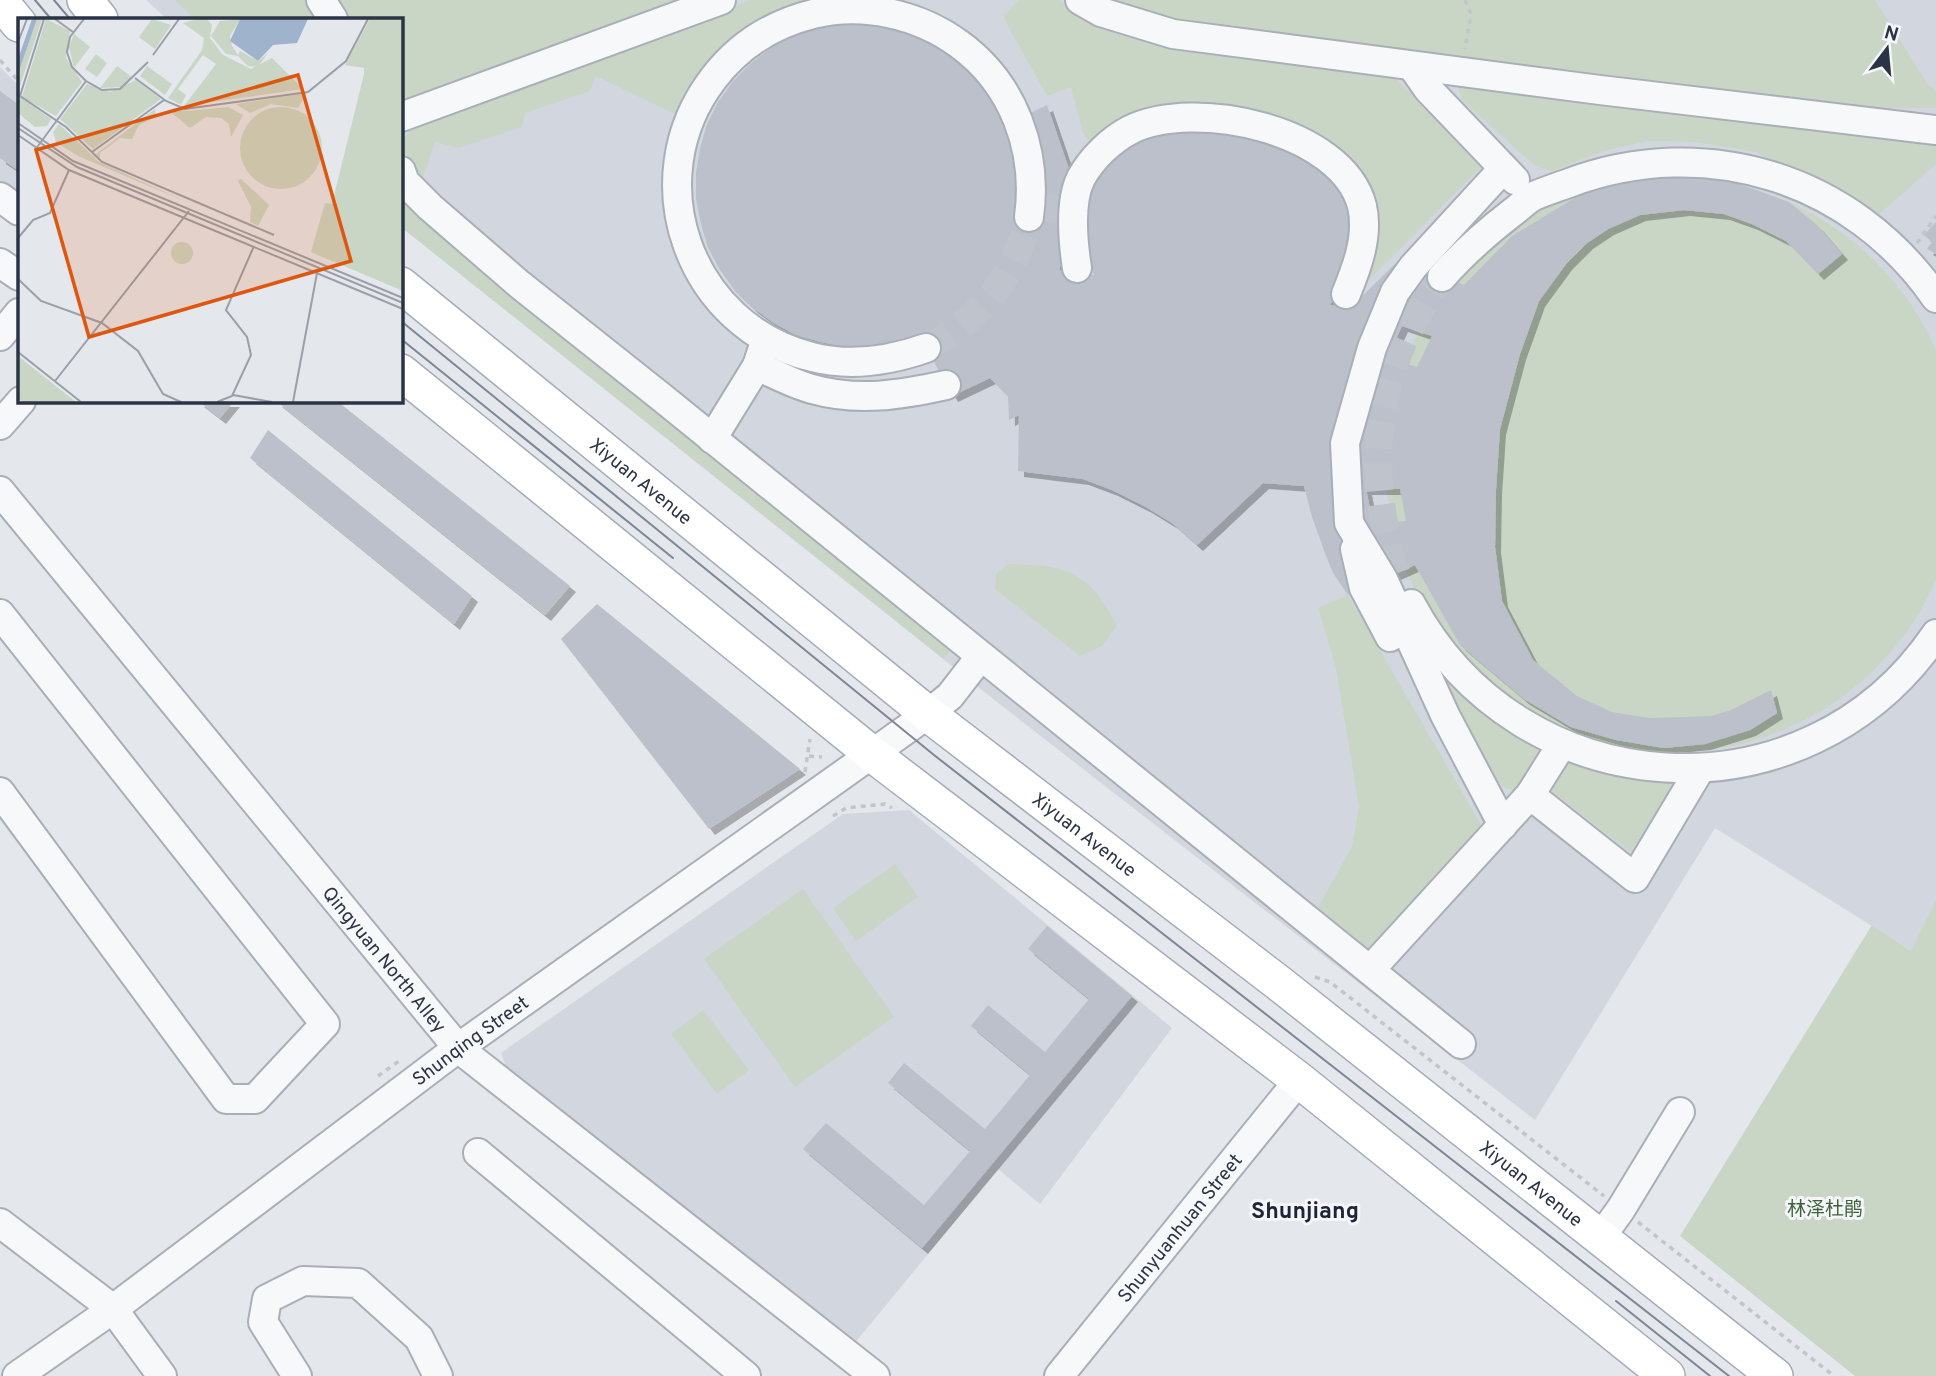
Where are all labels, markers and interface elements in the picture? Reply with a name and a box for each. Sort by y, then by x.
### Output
north arrow [1852,14,1922,84]
inset map [18,18,402,402]
text: N [1881,21,1901,48]
street label: Xiyuan Avenue [584,433,696,531]
street label: Xiyuan Avenue [1027,788,1140,883]
street label: Qingyuan North Alley [316,882,451,1039]
street label: Shunqing Street [408,992,534,1092]
street label: Xiyuan Avenue [1474,1137,1587,1233]
street label: Shunyuanhuan Street [1113,1150,1248,1308]
district label: Shunjiang [1251,1198,1359,1227]
park label: 林泽杜鹃 [1787,1198,1863,1222]

